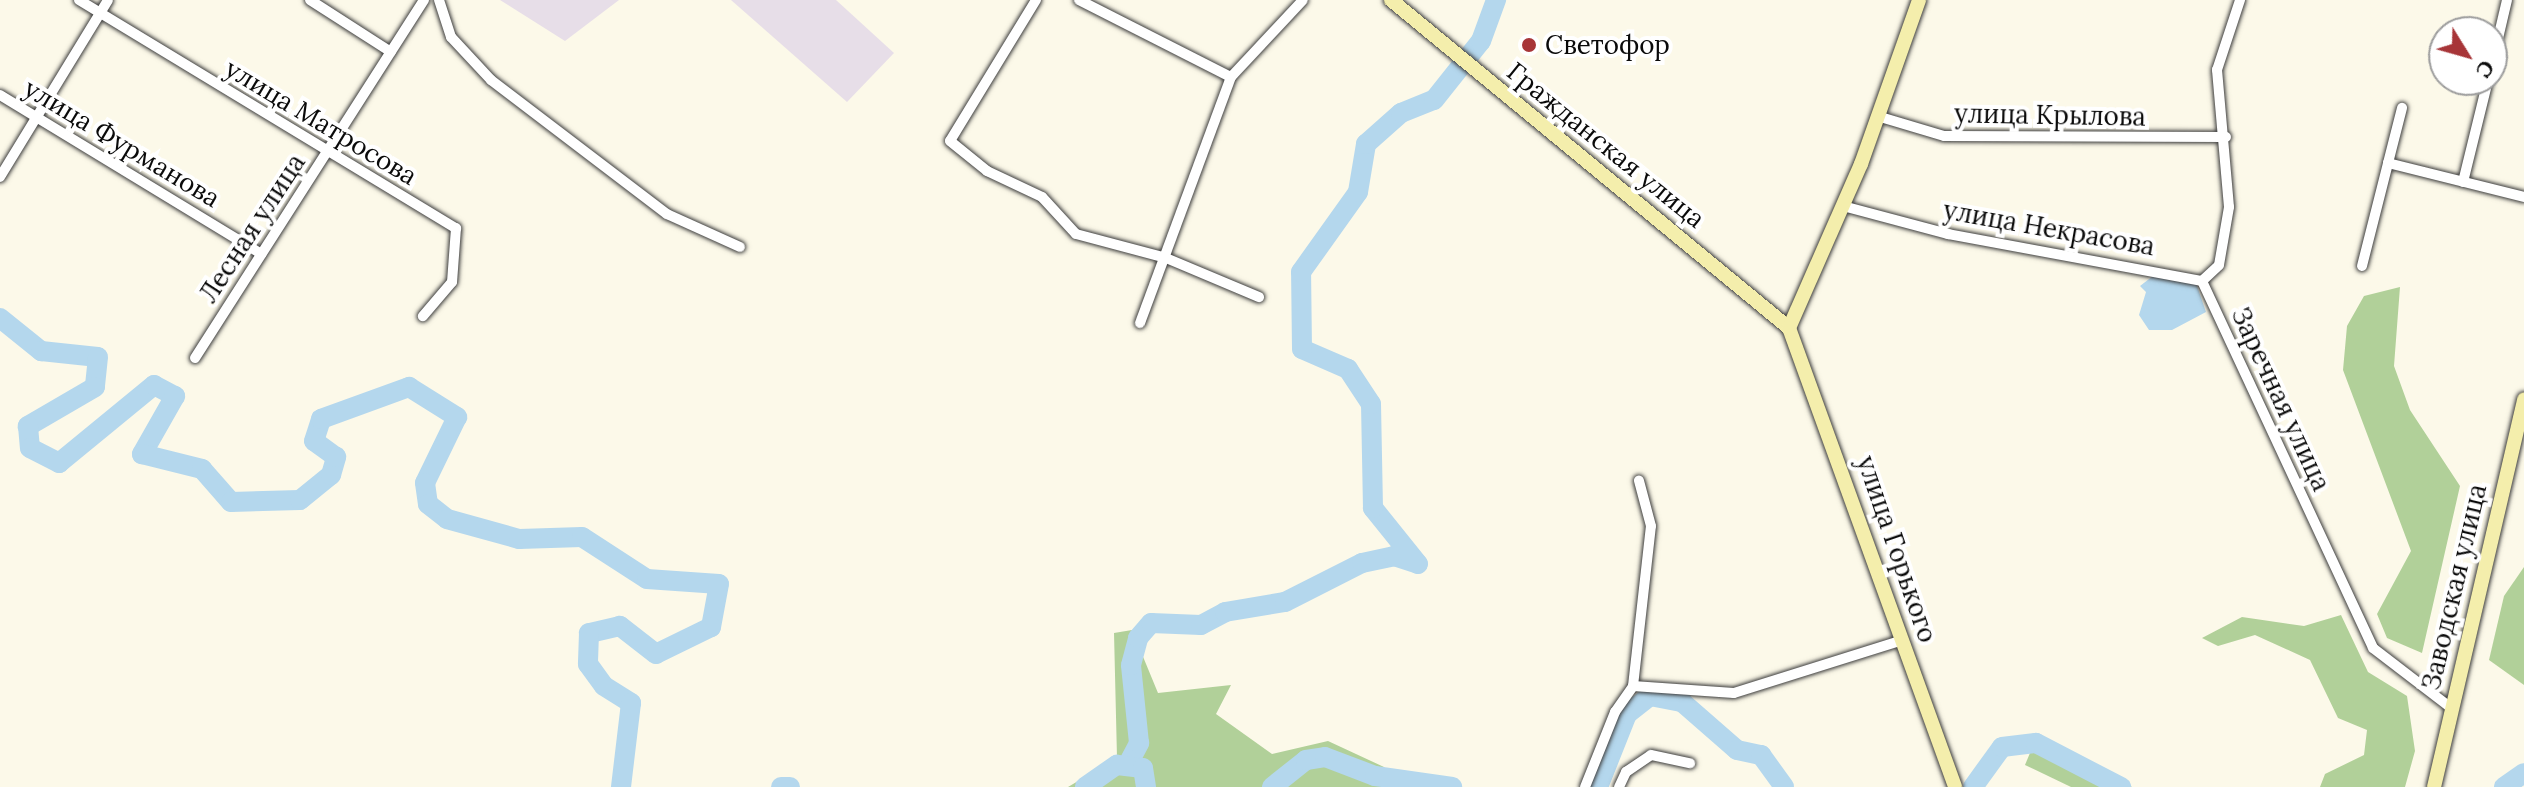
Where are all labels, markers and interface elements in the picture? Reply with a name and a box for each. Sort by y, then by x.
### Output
north arrow [2428,16,2508,96]
place label: Светофор [1545,29,1670,61]
marker: Светофор [1520,36,1538,54]
street label: улица Матросова [219,52,423,192]
text: С [2470,55,2501,84]
street label: Гражданская улица [1501,56,1711,234]
street label: улица Фурманова [18,72,226,214]
street label: улица Крылова [1954,98,2146,132]
street label: Лесная улица [192,148,312,308]
street label: улица Некрасова [1941,194,2157,262]
street label: Заречная улица [2225,302,2337,496]
street label: улица Горького [1850,452,1944,646]
street label: Заводская улица [2415,481,2493,693]

